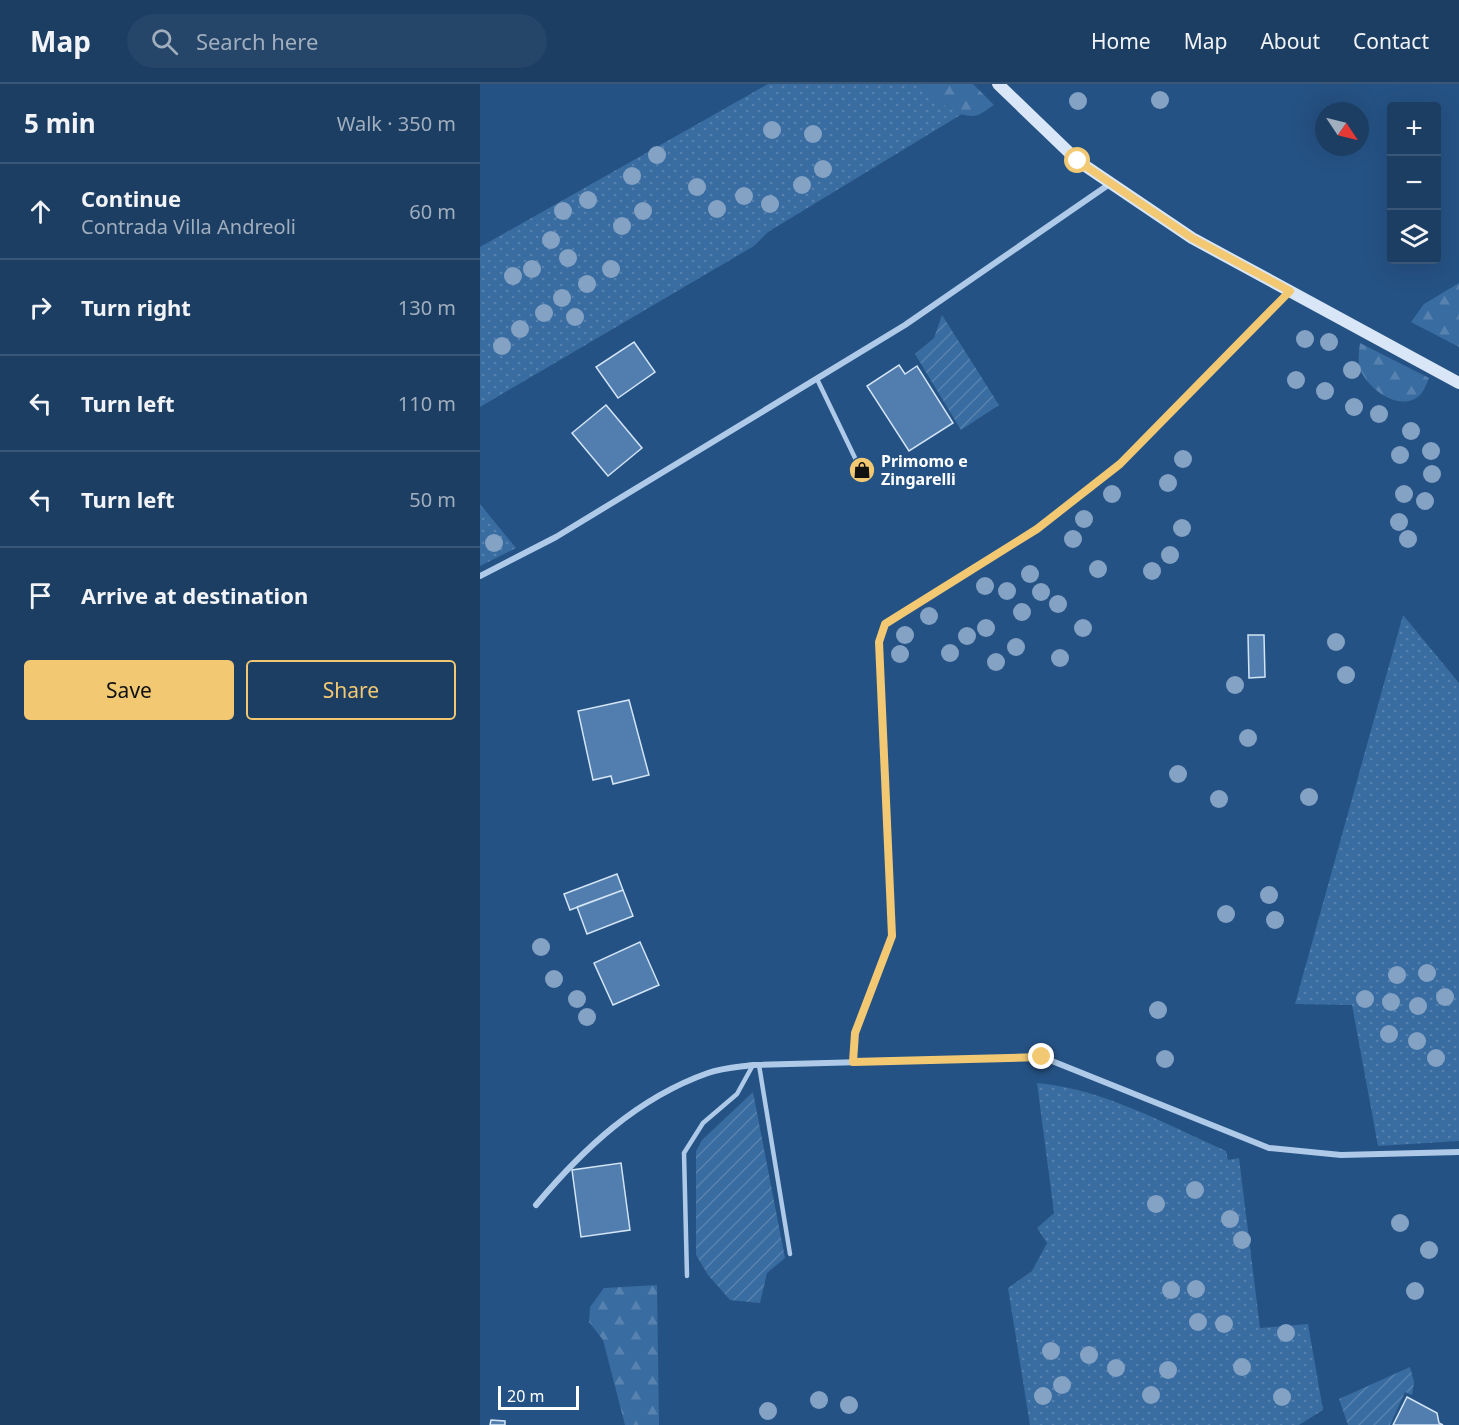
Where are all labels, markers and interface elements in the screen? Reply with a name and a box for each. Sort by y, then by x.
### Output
search box [127,14,547,68]
text: Map [30,22,91,60]
icon: search [148,25,181,58]
text: Search here [196,26,318,56]
text: Home [1091,27,1151,55]
text: Map [1184,27,1227,55]
text: About [1260,27,1320,55]
text: Contact [1353,27,1429,55]
north arrow [1315,102,1369,156]
map controls [1387,102,1441,264]
button: + [1387,102,1441,156]
text: 5 min [24,105,96,141]
text: Walk · 350 m [337,110,456,137]
route start [1064,147,1090,173]
button: − [1387,156,1441,210]
text: Continue [81,183,181,213]
icon: ahead [24,195,57,228]
text: 60 m [409,198,456,225]
button: layers [1387,210,1441,264]
text: Contrada Villa Andreoli [81,213,296,240]
icon: right [24,291,57,324]
text: Turn right [81,292,191,322]
text: 130 m [398,294,456,321]
icon: left [24,387,57,420]
text: Turn left [81,388,175,418]
text: 110 m [398,390,456,417]
place label: Primomo e Zingarelli [881,450,968,490]
shop icon: Primomo e Zingarelli [847,455,877,485]
icon: left [24,483,57,516]
text: Turn left [81,484,175,514]
text: 50 m [409,486,456,513]
icon: arrive [24,579,57,612]
text: Arrive at destination [81,580,308,610]
button: Save [24,660,234,720]
button: Share [246,660,456,720]
route end [1028,1043,1054,1069]
scale bar [498,1383,579,1410]
text: 20 m [507,1385,544,1407]

